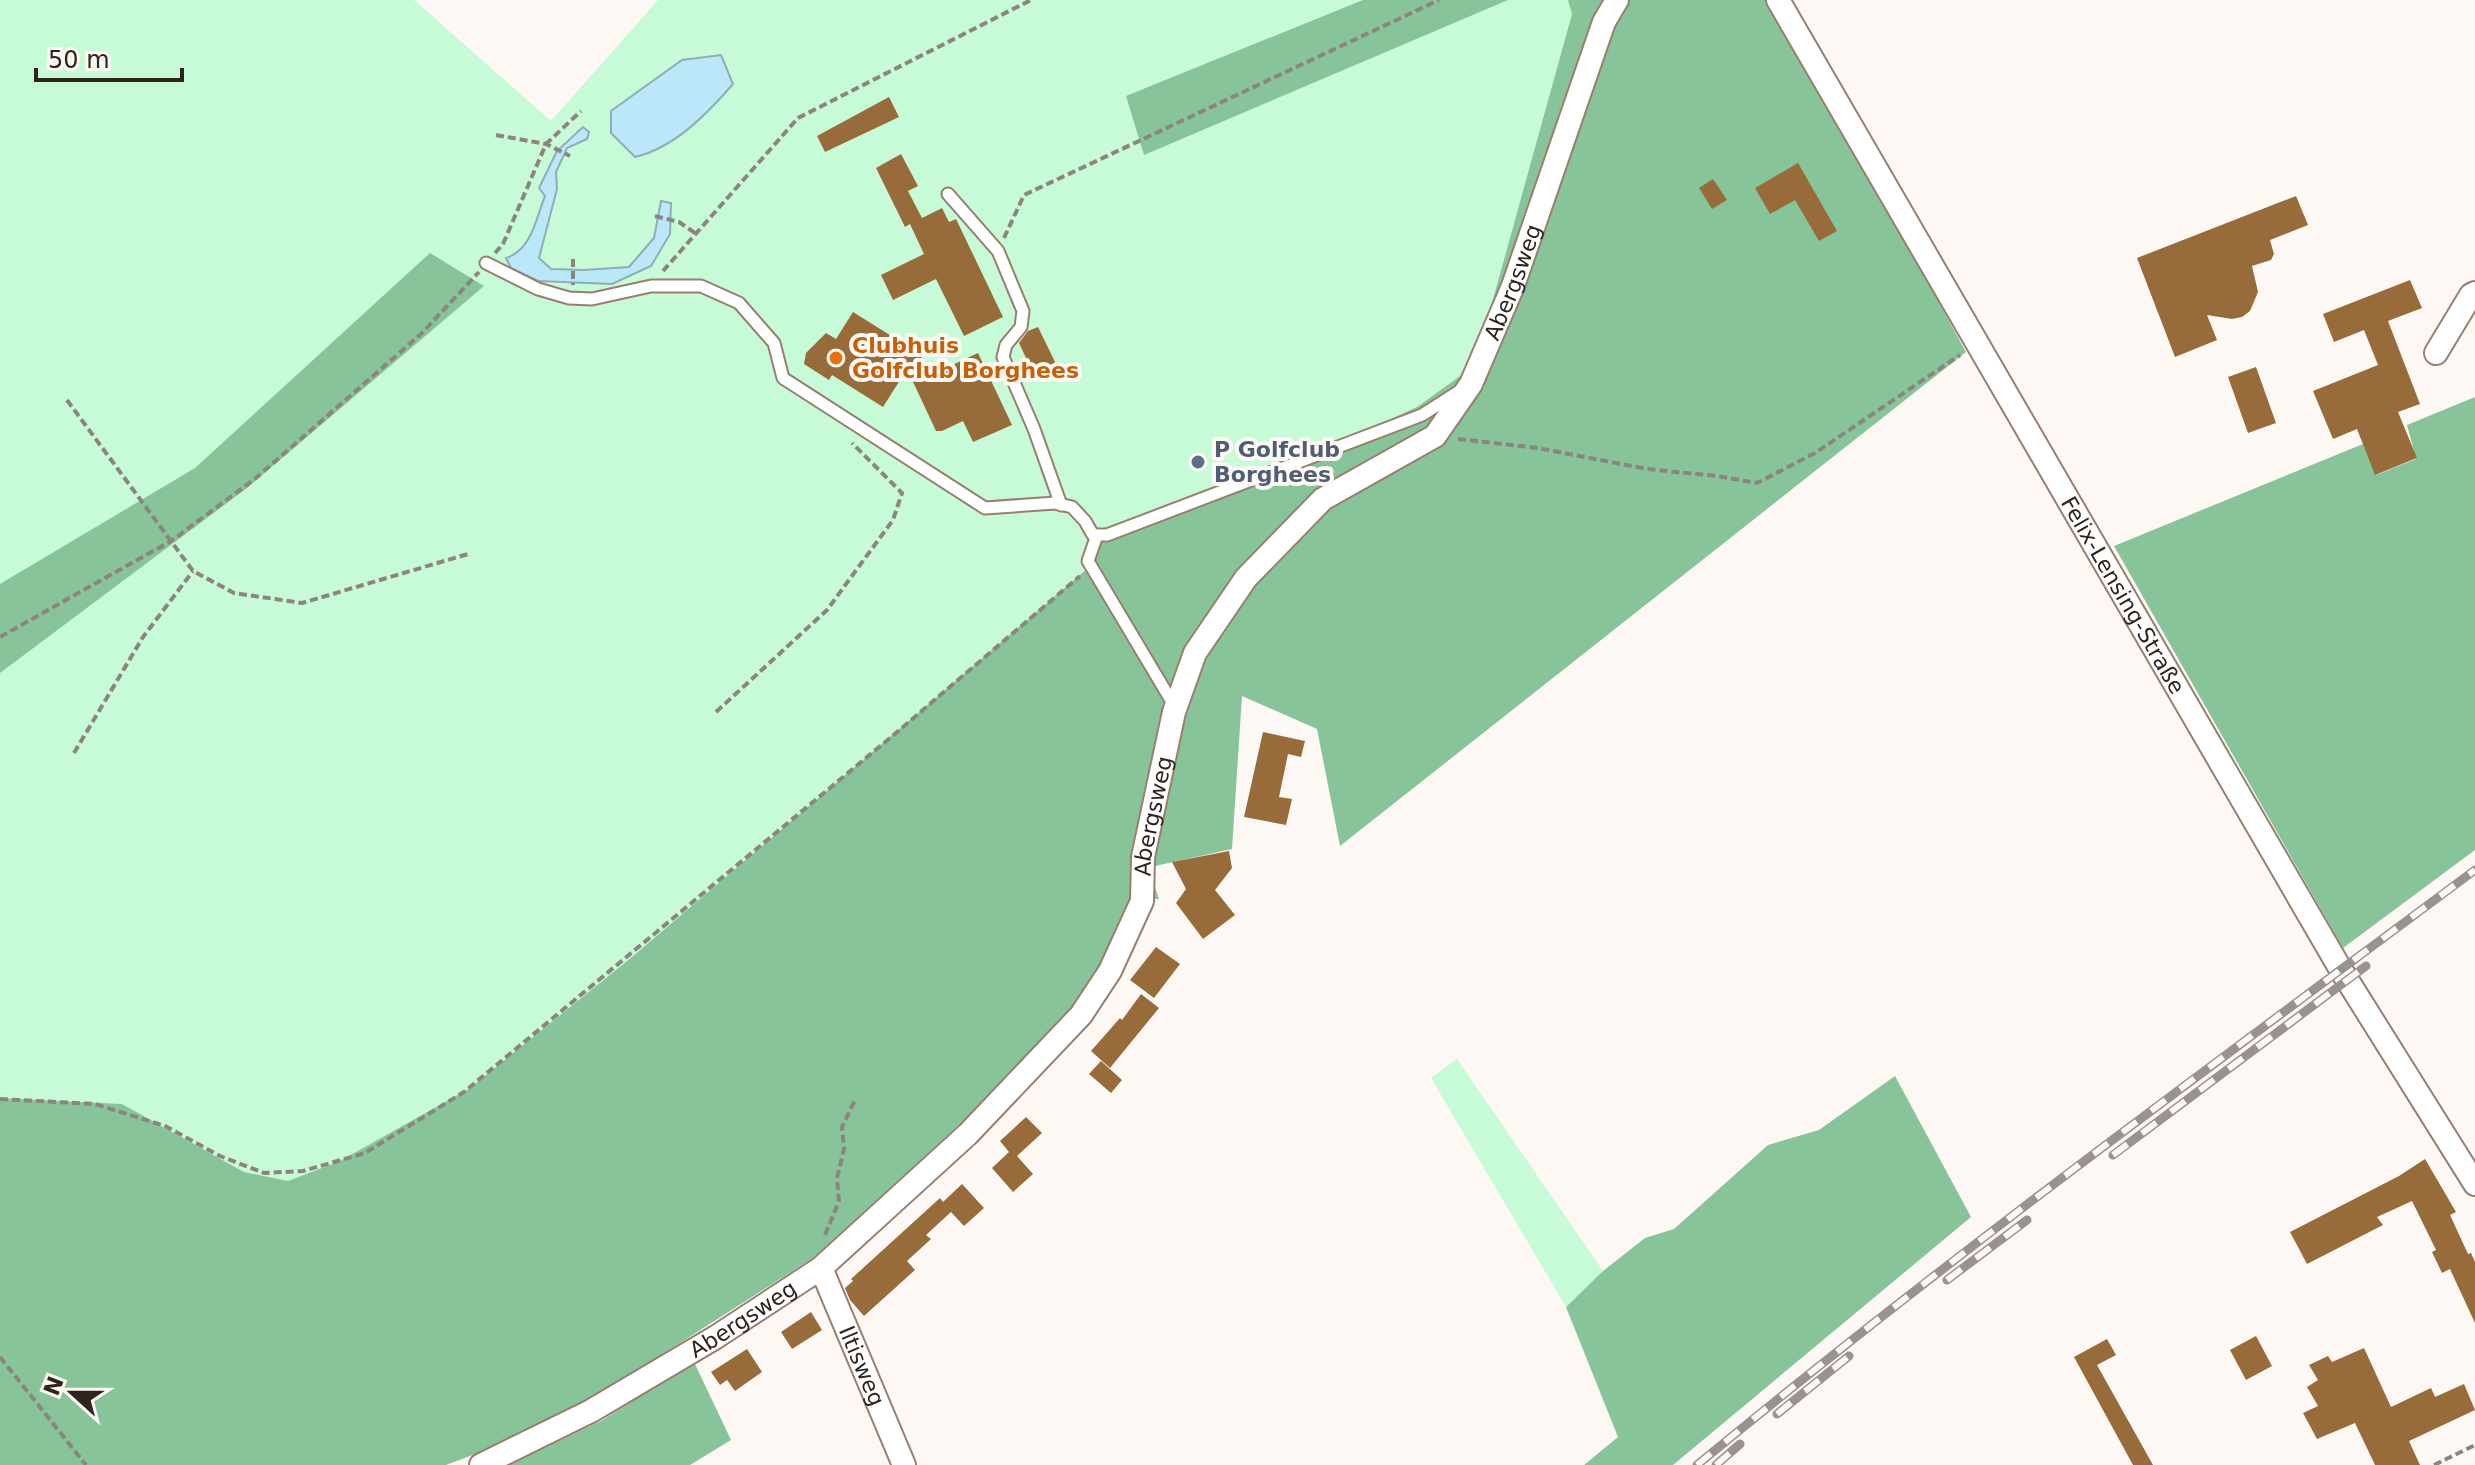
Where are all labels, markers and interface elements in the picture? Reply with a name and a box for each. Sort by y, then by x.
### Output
scale bar [36,32,182,82]
text: 50 m [48,46,110,74]
street label: Abergsweg [1479,221,1546,344]
place label: Clubhuis Golfclub Borghees [852,333,1079,383]
marker: Clubhuis Golfclub Borghees [827,349,845,367]
place label: P Golfclub Borghees [1214,437,1340,487]
marker: P Golfclub Borghees [1189,453,1207,471]
street label: Felix-Lensing-Straße [2056,492,2190,698]
street label: Abergsweg [1130,754,1177,877]
street label: Abergsweg [685,1276,801,1363]
street label: Iltisweg [834,1322,890,1410]
north arrow [32,1353,112,1433]
text: N [39,1373,69,1399]

